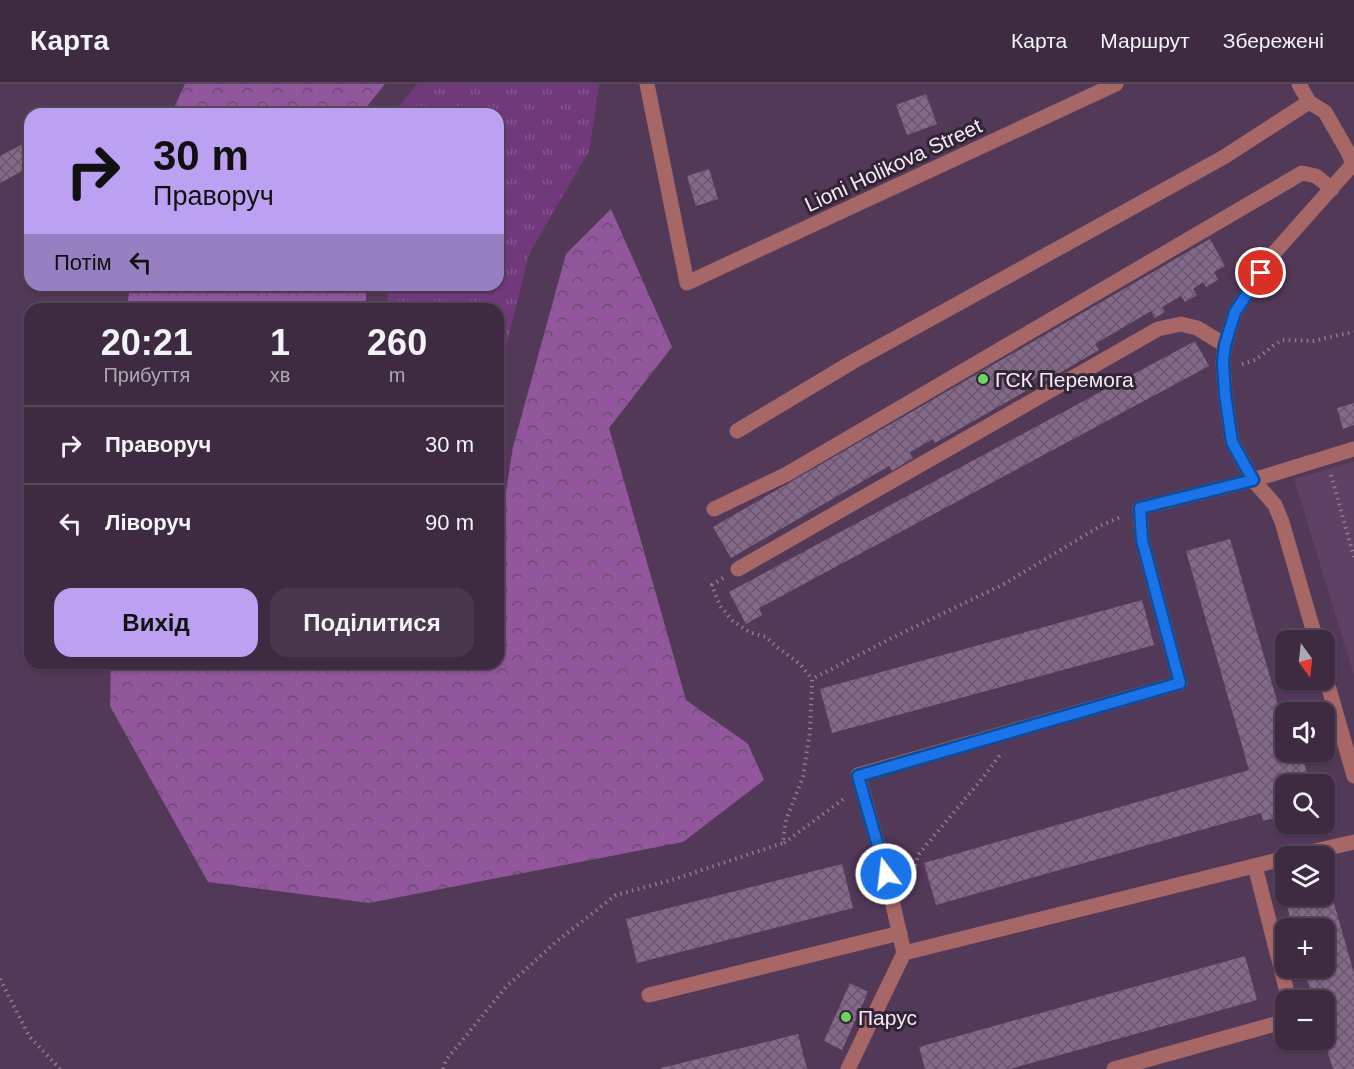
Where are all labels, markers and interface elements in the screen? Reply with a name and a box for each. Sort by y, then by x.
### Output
text: Карта [30,25,109,56]
text: Карта [1011,29,1067,52]
text: Маршрут [1100,29,1190,52]
text: Збережені [1223,29,1324,52]
street label: Lioni Holikova Street [801,114,985,216]
icon: right [54,132,132,210]
text: 30 m [153,132,249,179]
text: Праворуч [153,181,274,211]
icon: left [124,246,157,279]
pin [1235,247,1286,298]
text: Потім [54,250,112,275]
icon: arrive [1244,256,1277,289]
text: 20:21 [101,322,193,363]
text: 1 [270,322,290,363]
text: 260 [367,322,427,363]
text: Прибуття [103,364,190,386]
text: хв [270,364,290,386]
text: m [389,364,405,386]
place label: ГСК Перемога [995,368,1134,391]
marker: ГСК Перемога [976,372,990,386]
icon: right [54,429,87,462]
text: Праворуч [105,432,211,457]
text: 30 m [425,432,474,457]
icon: left [54,507,87,540]
text: Ліворуч [105,510,191,535]
text: 90 m [425,510,474,535]
button: Вихід [54,588,258,657]
button: Поділитися [270,588,474,657]
north arrow [1275,630,1335,690]
map controls [1275,630,1335,1050]
button: sound [1275,702,1335,762]
button: search [1275,774,1335,834]
position arrow [854,842,918,906]
button: layers [1275,846,1335,906]
button: + [1275,918,1335,978]
button: − [1275,990,1335,1050]
place label: Парус [858,1006,917,1029]
marker: Парус [839,1010,853,1024]

